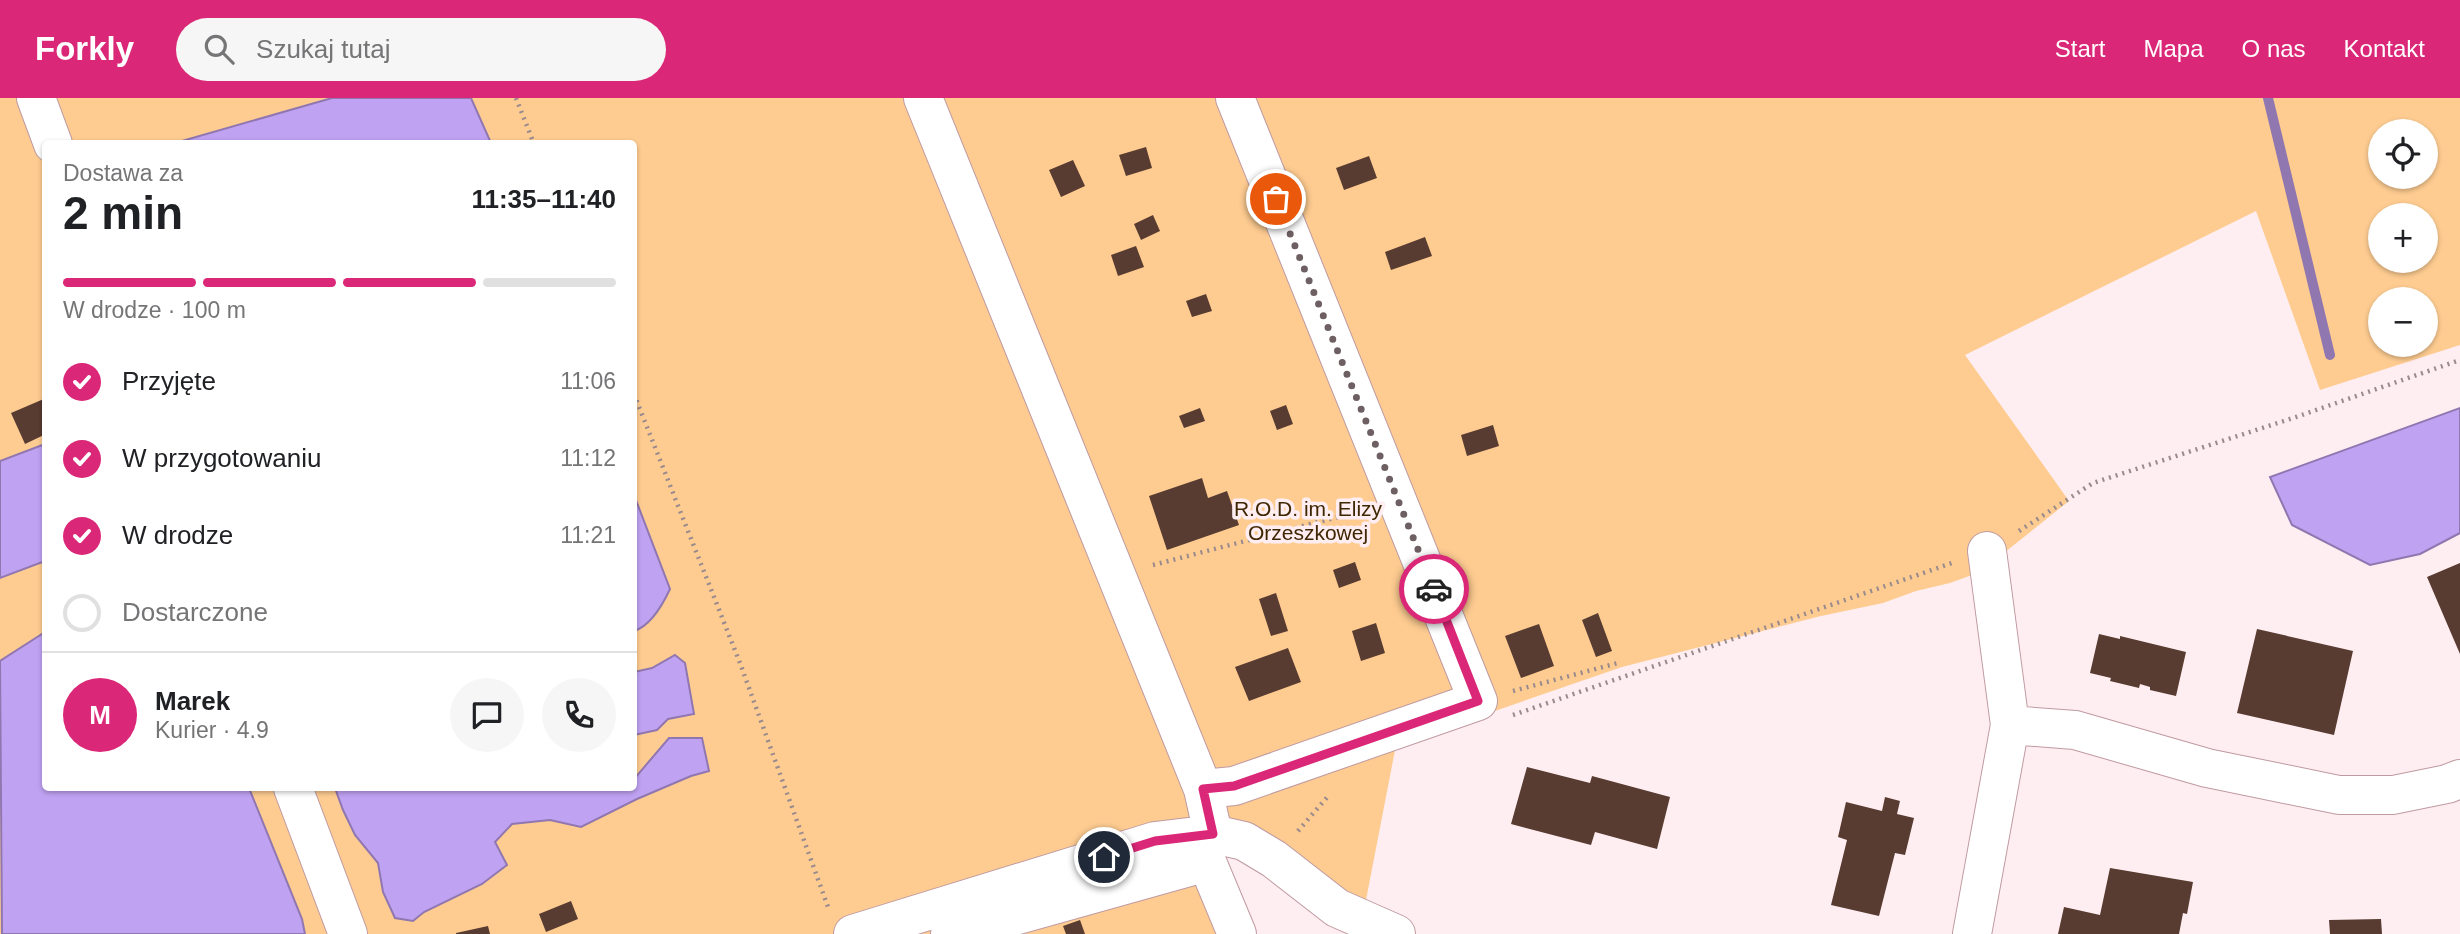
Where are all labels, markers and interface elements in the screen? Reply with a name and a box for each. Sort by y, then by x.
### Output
search box [176,18,666,81]
text: Forkly [35,30,134,67]
icon: search [200,30,238,68]
text: Szukaj tutaj [256,34,390,64]
text: Start [2055,35,2106,62]
text: Mapa [2144,35,2204,62]
text: O nas [2242,35,2306,62]
text: Kontakt [2344,35,2425,62]
map controls [2368,119,2438,357]
button: locate [2368,119,2438,189]
text: Dostawa za [63,160,183,186]
pin [1246,169,1306,229]
icon: bag [1257,180,1295,218]
text: 11:35–11:40 [471,184,616,214]
text: 2 min [63,187,183,239]
button: + [2368,203,2438,273]
button: − [2368,287,2438,357]
text: W drodze · 100 m [63,297,246,323]
icon: check [63,363,101,401]
text: Przyjęte [122,366,216,396]
text: 11:06 [560,368,616,394]
icon: check [63,440,101,478]
text: W przygotowaniu [122,443,321,473]
text: 11:12 [560,445,616,471]
park label: R.O.D. im. Elizy Orzeszkowej [1234,497,1383,544]
icon: check [63,517,101,555]
text: W drodze [122,520,233,550]
text: 11:21 [560,522,616,548]
courier [1399,554,1469,624]
icon: car [1415,570,1453,608]
text: Dostarczone [122,597,268,627]
button: chat [450,678,524,752]
button: phone [542,678,616,752]
text: Marek [155,686,230,716]
text: M [89,700,111,730]
text: Kurier · 4.9 [155,717,269,743]
pin [1074,827,1134,887]
icon: home [1085,838,1123,876]

